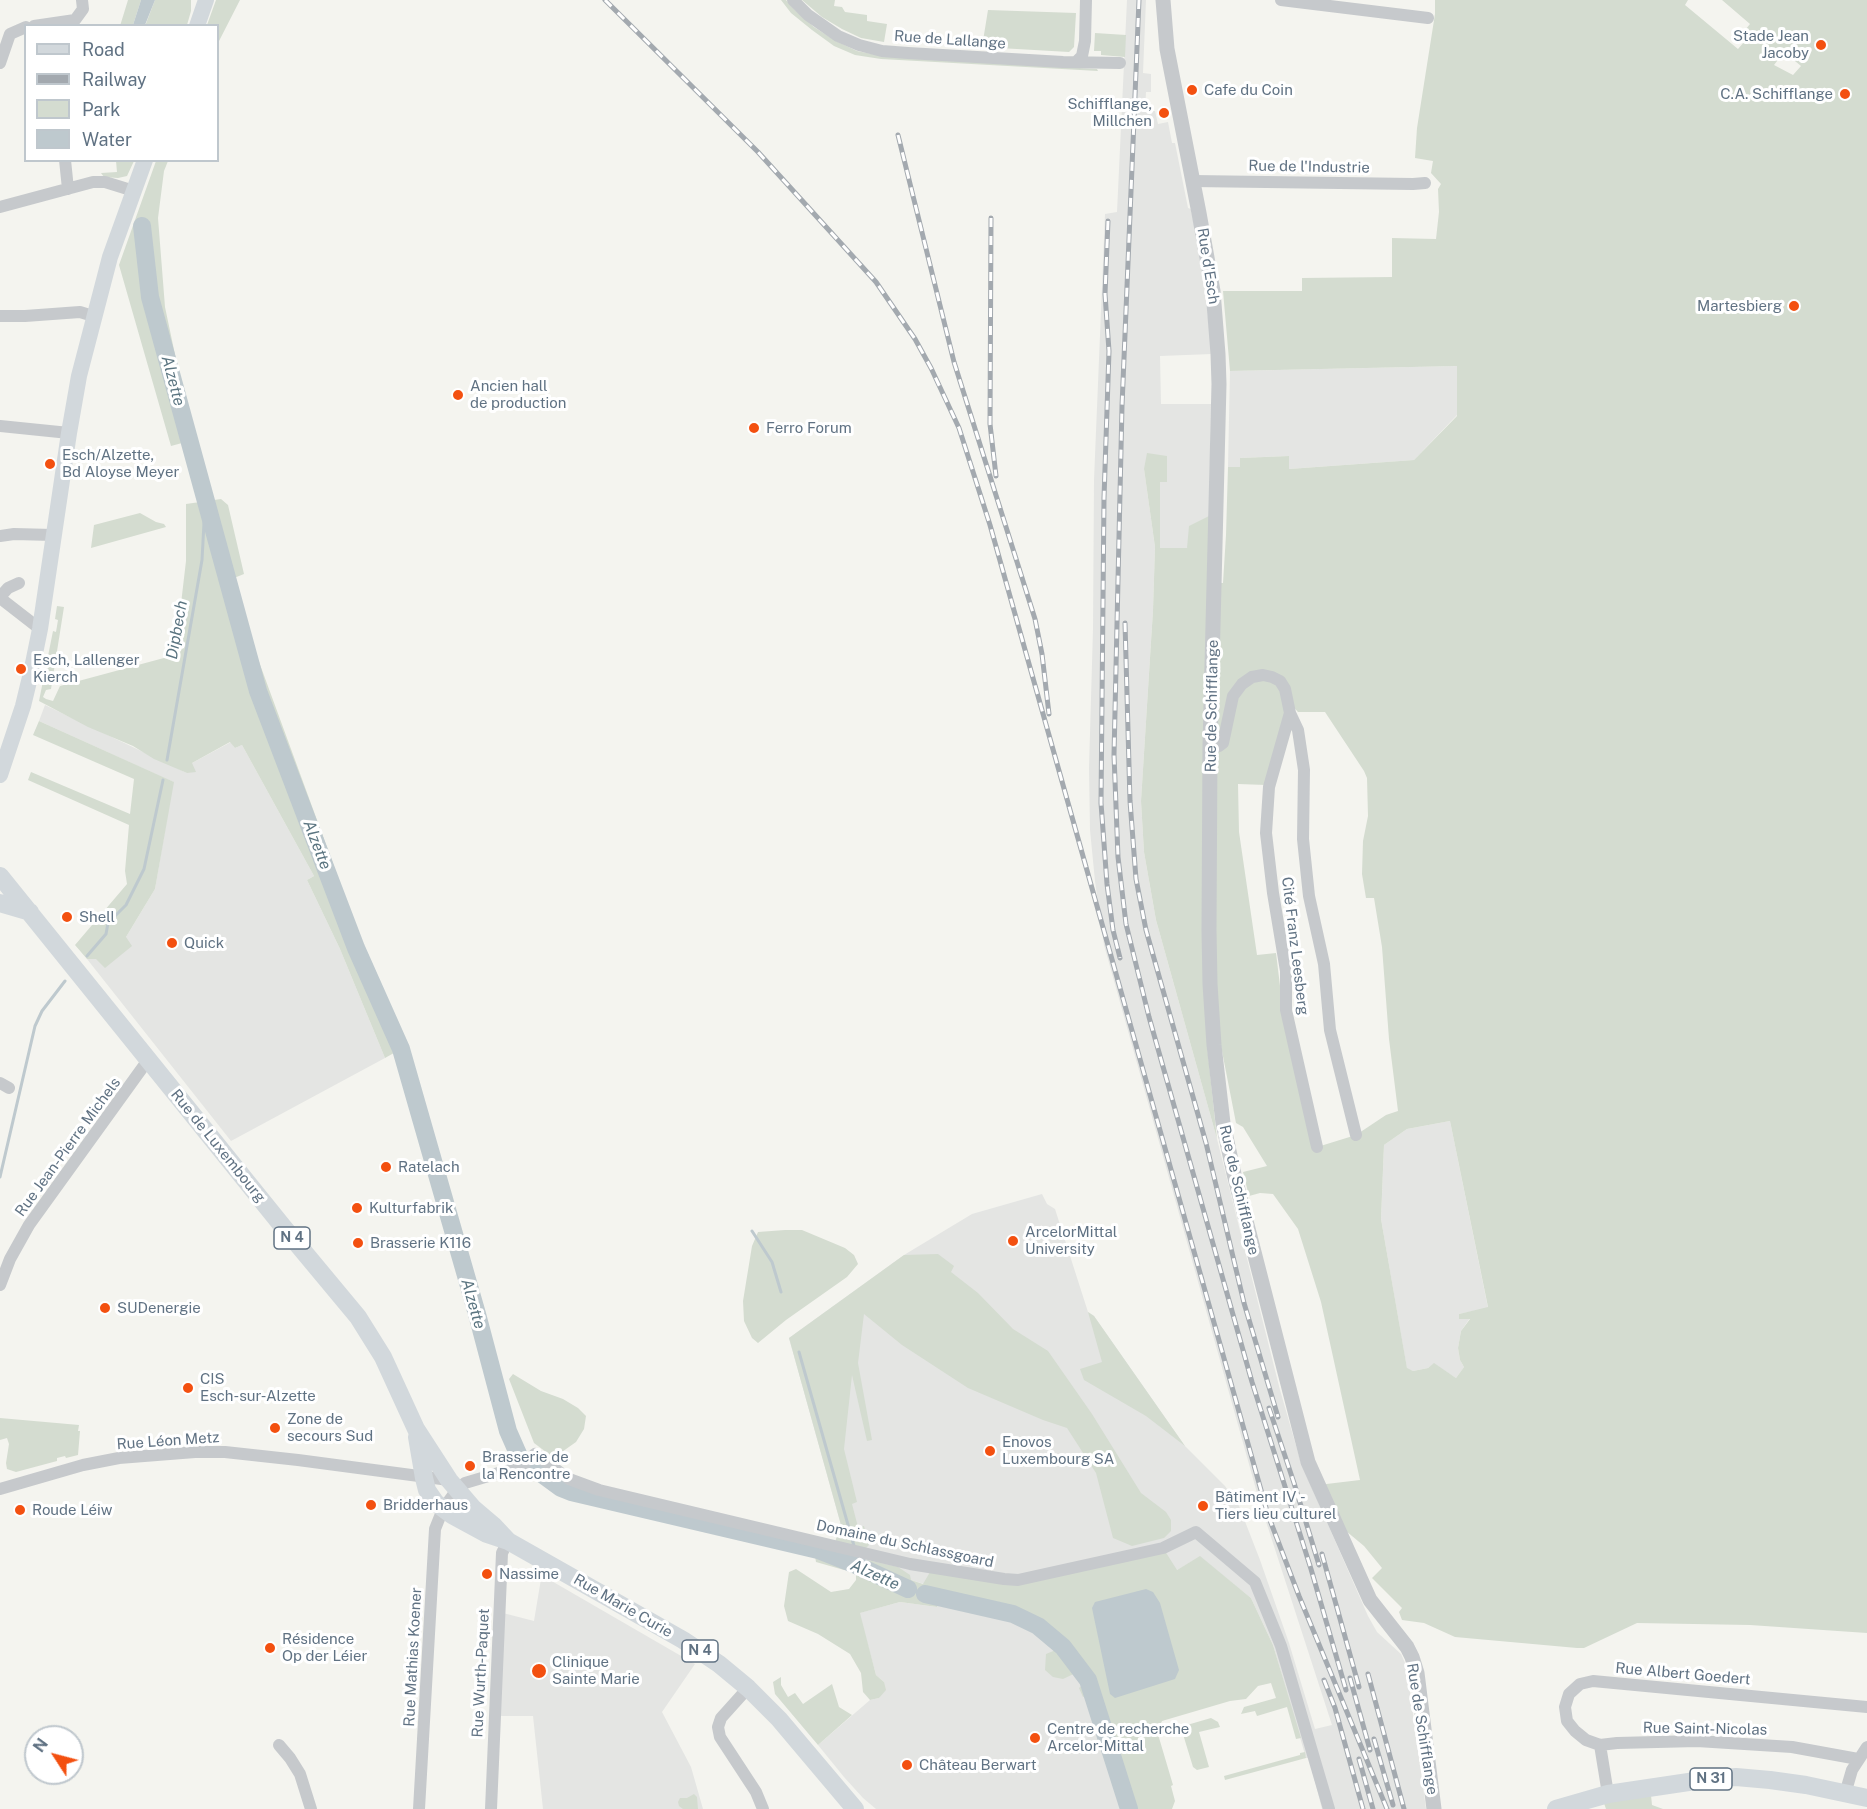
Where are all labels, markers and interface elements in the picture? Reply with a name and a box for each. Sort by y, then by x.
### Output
legend [24,24,219,162]
street label: Rue de Lallange [894,27,1006,53]
place label: Stade Jean Jacoby [1733,27,1809,62]
marker: Stade Jean Jacoby [1814,38,1828,52]
text: Road [82,39,125,60]
text: Railway [82,69,147,90]
place label: Cafe du Coin [1204,81,1293,99]
marker: Cafe du Coin [1185,83,1199,97]
place label: C.A. Schifflange [1720,85,1833,103]
marker: C.A. Schifflange [1838,87,1852,101]
place label: Schifflange, Millchen [1067,95,1152,130]
text: Park [82,99,120,120]
marker: Schifflange, Millchen [1157,106,1171,120]
text: Water [82,129,132,150]
street label: Rue de l'Industrie [1248,157,1370,177]
street label: Rue d'Esch [1193,227,1223,305]
place label: Martesbierg [1697,297,1782,315]
marker: Martesbierg [1787,299,1801,313]
water label: Alzette [157,354,189,408]
place label: Ancien hall de production [470,377,566,412]
marker: Ancien hall de production [451,388,465,402]
place label: Ferro Forum [766,419,852,437]
marker: Ferro Forum [747,421,761,435]
place label: Esch/Alzette, Bd Aloyse Meyer [62,446,179,481]
marker: Esch/Alzette, Bd Aloyse Meyer [43,457,57,471]
water label: Dipbech [162,599,192,661]
street label: Rue de Schifflange [1202,639,1222,773]
place label: Esch, Lallenger Kierch [33,651,140,686]
marker: Esch, Lallenger Kierch [14,662,28,676]
water label: Alzette [299,818,335,872]
street label: Cité Franz Leesberg [1278,876,1312,1016]
place label: Shell [79,908,115,926]
marker: Shell [60,910,74,924]
place label: Quick [184,934,224,952]
marker: Quick [165,936,179,950]
street label: Rue Jean-Pierre Michels [12,1074,124,1220]
street label: Rue de Luxembourg [167,1086,269,1206]
street label: Rue de Schifflange [1215,1123,1263,1257]
place label: Ratelach [398,1158,460,1176]
marker: Ratelach [379,1160,393,1174]
place label: Kulturfabrik [369,1199,453,1217]
marker: Kulturfabrik [350,1201,364,1215]
place label: ArcelorMittal University [1025,1223,1117,1258]
road number: N 4 [274,1227,310,1249]
place label: Brasserie K116 [370,1234,471,1252]
marker: ArcelorMittal University [1006,1234,1020,1248]
marker: Brasserie K116 [351,1236,365,1250]
water label: Alzette [457,1277,489,1331]
place label: SUDenergie [117,1299,201,1317]
marker: SUDenergie [98,1301,112,1315]
place label: CIS Esch-sur-Alzette [200,1370,316,1405]
marker: CIS Esch-sur-Alzette [181,1381,195,1395]
place label: Zone de secours Sud [287,1410,373,1445]
marker: Zone de secours Sud [268,1421,282,1435]
street label: Rue Léon Metz [116,1428,220,1454]
place label: Enovos Luxembourg SA [1002,1433,1114,1468]
marker: Enovos Luxembourg SA [983,1444,997,1458]
place label: Brasserie de la Rencontre [482,1448,570,1483]
marker: Brasserie de la Rencontre [463,1459,477,1473]
place label: Bâtiment IV - Tiers lieu culturel [1215,1488,1336,1523]
place label: Bridderhaus [383,1496,468,1514]
marker: Bridderhaus [364,1498,378,1512]
marker: Bâtiment IV - Tiers lieu culturel [1196,1499,1210,1513]
place label: Roude Léiw [32,1501,112,1519]
marker: Roude Léiw [13,1503,27,1517]
street label: Domaine du Schlassgoard [815,1516,995,1572]
water label: Alzette [848,1556,902,1594]
place label: Nassime [499,1565,559,1583]
marker: Nassime [480,1567,494,1581]
street label: Rue Marie Curie [570,1570,676,1642]
street label: Rue Mathias Koener [400,1587,426,1727]
street label: Rue Wurth-Paquet [469,1608,493,1738]
place label: Résidence Op der Léier [282,1630,367,1665]
road number: N 4 [682,1640,718,1662]
marker: Résidence Op der Léier [263,1641,277,1655]
place label: Clinique Sainte Marie [552,1653,640,1688]
street label: Rue Albert Goedert [1615,1659,1751,1689]
marker: Clinique Sainte Marie [530,1662,548,1680]
street label: Rue de Schifflange [1403,1662,1441,1796]
street label: Rue Saint-Nicolas [1643,1719,1767,1739]
place label: Centre de recherche Arcelor-Mittal [1047,1720,1189,1755]
north arrow [24,1725,84,1785]
marker: Centre de recherche Arcelor-Mittal [1028,1731,1042,1745]
text: N [29,1735,52,1756]
place label: Château Berwart [919,1756,1037,1774]
marker: Château Berwart [900,1758,914,1772]
road number: N 31 [1690,1768,1732,1790]

